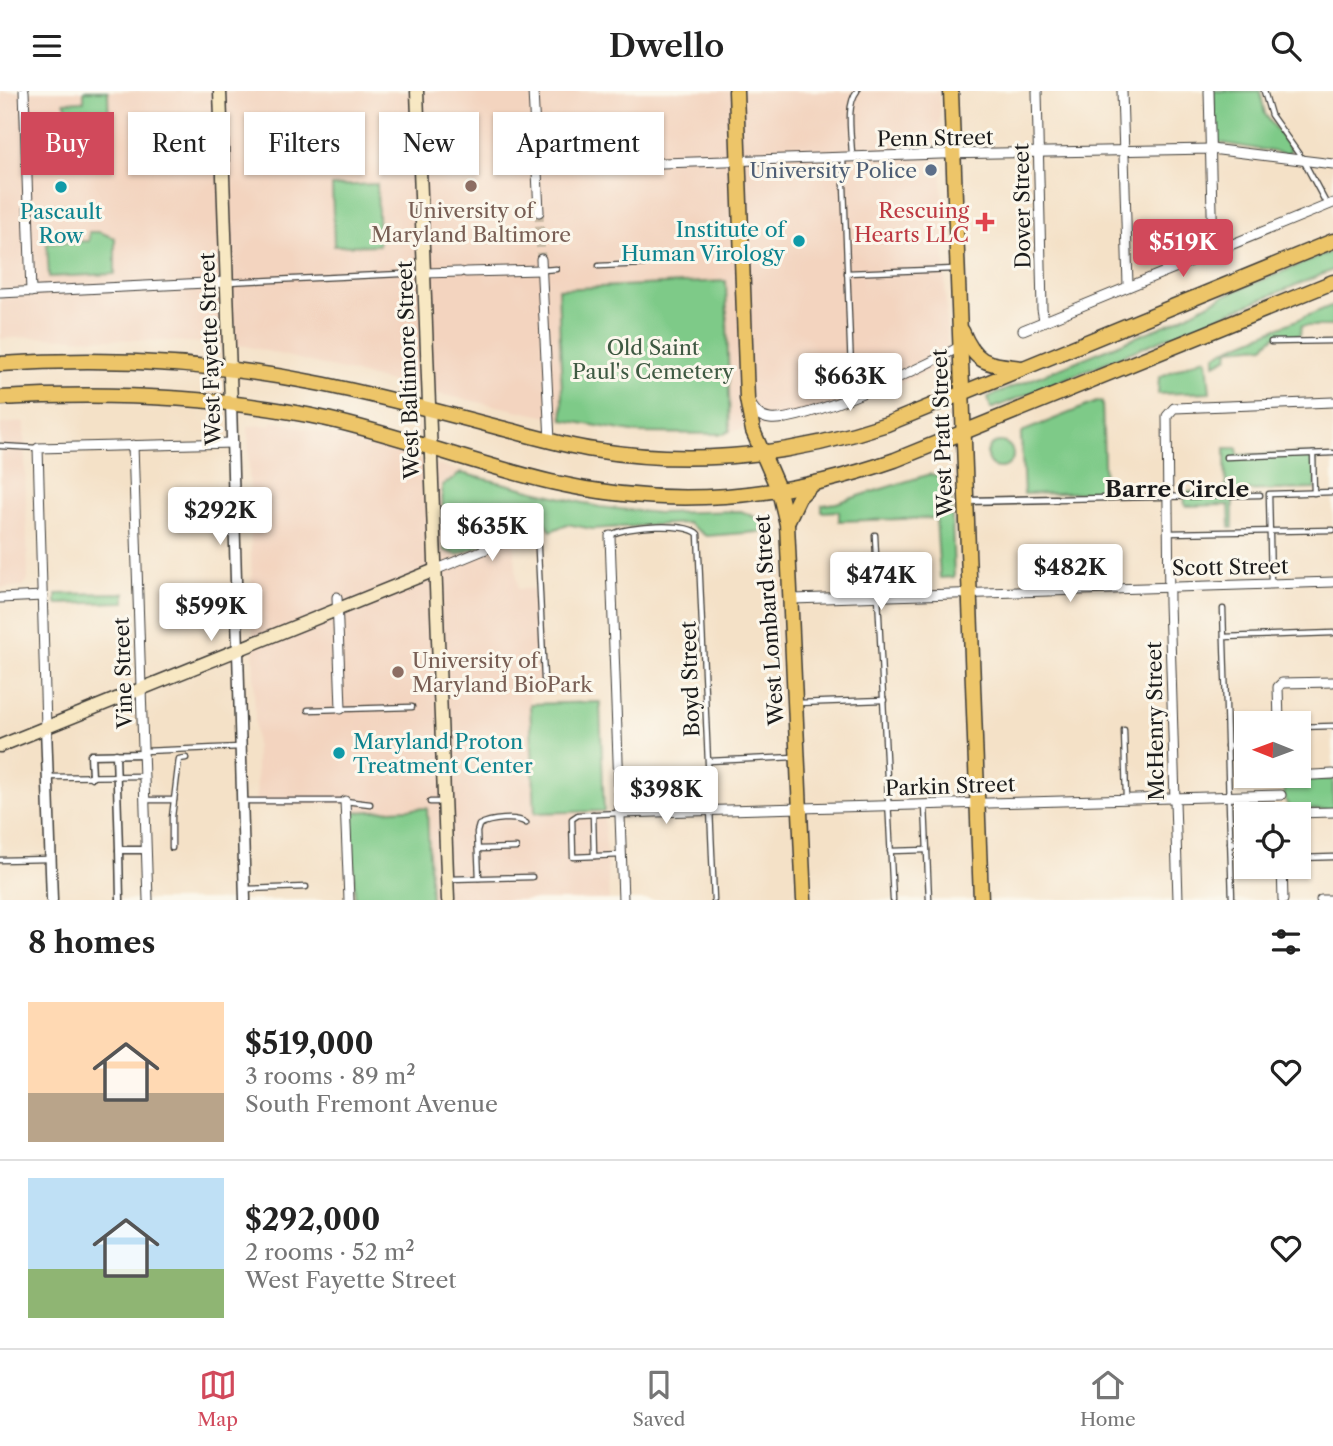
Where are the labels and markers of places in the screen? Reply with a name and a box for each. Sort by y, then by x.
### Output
place label: University Police [749,158,917,183]
marker: University Police [923,162,939,178]
marker: University of Maryland Baltimore [463,178,479,194]
marker: Pascault Row [53,179,69,195]
place label: University of Maryland Baltimore [371,198,571,247]
place label: Rescuing Hearts LLC [854,198,970,247]
place label: Pascault Row [20,199,103,248]
marker: Rescuing Hearts LLC [975,212,995,232]
place label: Institute of Human Virology [621,217,788,266]
pin: $519K [1134,219,1232,279]
marker: Institute of Human Virology [791,233,807,249]
pin: $663K [801,353,899,413]
pin: $292K [171,487,269,547]
pin: $635K [443,503,541,563]
pin: $482K [1021,545,1119,604]
pin: $474K [832,553,930,612]
pin: $599K [162,583,260,643]
place label: University of Maryland BioPark [412,648,593,697]
marker: University of Maryland BioPark [390,664,406,680]
place label: Maryland Proton Treatment Center [353,729,533,778]
marker: Maryland Proton Treatment Center [331,745,347,761]
pin: $398K [617,767,715,826]

